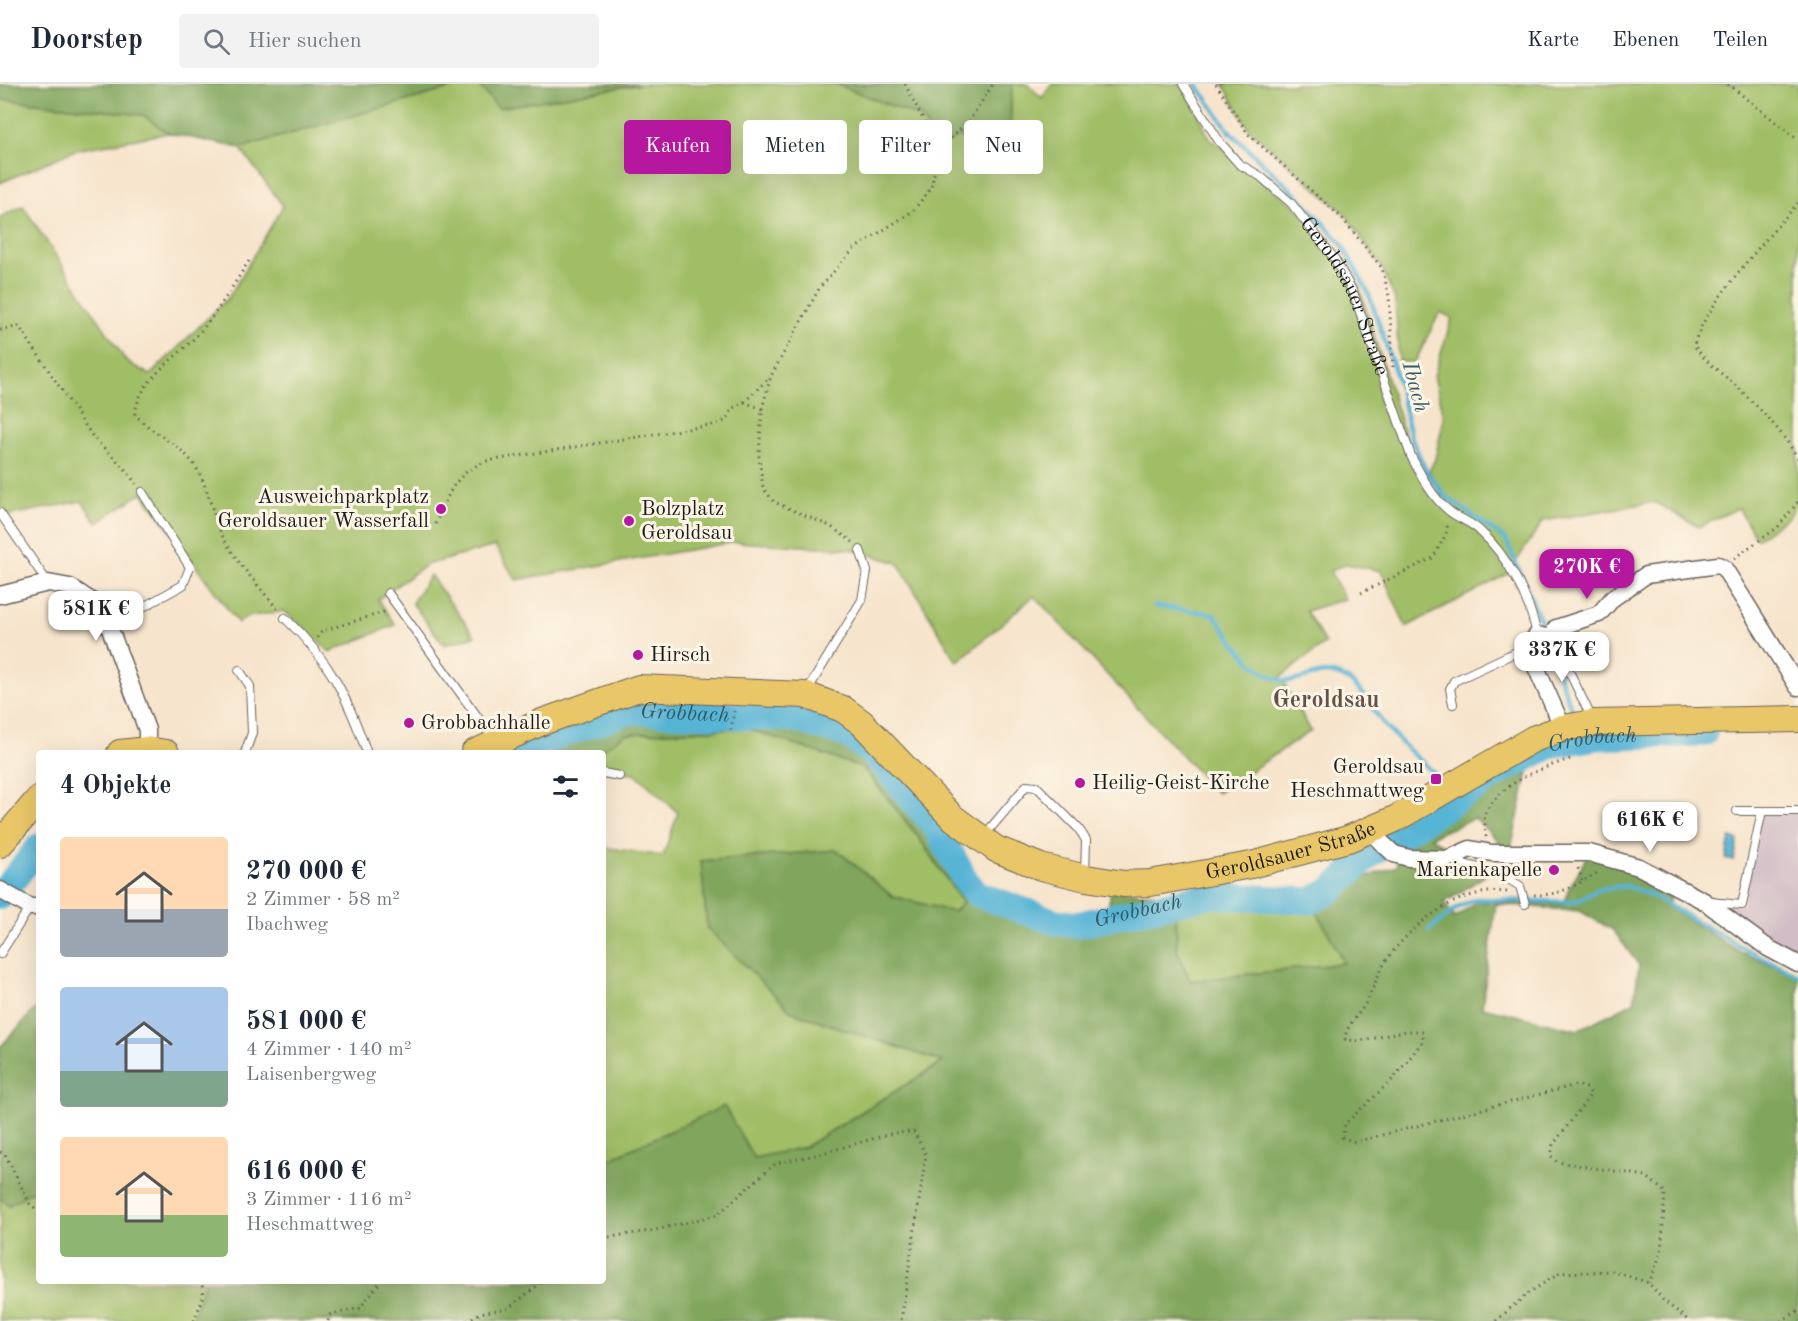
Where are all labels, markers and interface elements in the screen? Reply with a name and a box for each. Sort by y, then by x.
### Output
search box [179,14,599,68]
icon: search [200,25,233,58]
text: Doorstep [30,27,143,55]
text: Hier suchen [248,30,362,52]
text: Karte [1527,30,1579,51]
text: Ebenen [1612,30,1679,51]
text: Teilen [1712,30,1768,51]
chip: Kaufen [624,120,731,174]
chip: Mieten [743,120,847,174]
chip: Filter [859,120,952,174]
chip: Neu [964,120,1043,174]
street label: Geroldsauer Straße [1296,213,1392,378]
water label: Ibach [1397,358,1432,415]
place label: Ausweichparkplatz Geroldsauer Wasserfall [217,487,429,532]
place label: Bolzplatz Geroldsau [641,499,732,544]
marker: Ausweichparkplatz Geroldsauer Wasserfall [434,502,448,516]
marker: Bolzplatz Geroldsau [622,514,636,528]
pin: 270K € [1538,549,1636,600]
text: 270K € [1553,558,1621,578]
pin: 581K € [47,591,145,642]
text: 581K € [62,600,130,620]
pin: 337K € [1513,632,1611,683]
text: 337K € [1528,641,1596,661]
place label: Hirsch [650,645,711,666]
marker: Hirsch [631,648,645,662]
district label: Geroldsau [1272,689,1380,713]
water label: Grobbach [640,700,730,727]
place label: Grobbachhalle [421,713,550,734]
marker: Grobbachhalle [402,716,416,730]
water label: Grobbach [1546,725,1637,756]
place label: Geroldsau Heschmattweg [1290,757,1425,802]
icon: filters [549,770,582,803]
marker: Geroldsau Heschmattweg [1429,772,1443,786]
text: 4 Objekte [60,773,172,799]
place label: Heilig-Geist-Kirche [1092,773,1269,794]
marker: Heilig-Geist-Kirche [1073,776,1087,790]
pin: 616K € [1601,802,1699,853]
text: 616K € [1616,811,1684,831]
street label: Geroldsauer Straße [1204,818,1379,883]
text: 270 000 € [246,859,366,885]
place label: Marienkapelle [1416,860,1542,881]
icon: home [108,861,180,933]
marker: Marienkapelle [1547,863,1561,877]
text: 2 Zimmer · 58 m² [246,890,400,910]
water label: Grobbach [1092,891,1184,932]
text: Ibachweg [246,915,328,935]
text: 581 000 € [246,1009,366,1035]
icon: home [108,1011,180,1083]
text: 4 Zimmer · 140 m² [246,1040,411,1060]
text: Laisenbergweg [246,1065,376,1085]
text: 616 000 € [246,1159,366,1185]
icon: home [108,1161,180,1233]
text: 3 Zimmer · 116 m² [246,1190,411,1210]
text: Heschmattweg [246,1215,374,1235]

